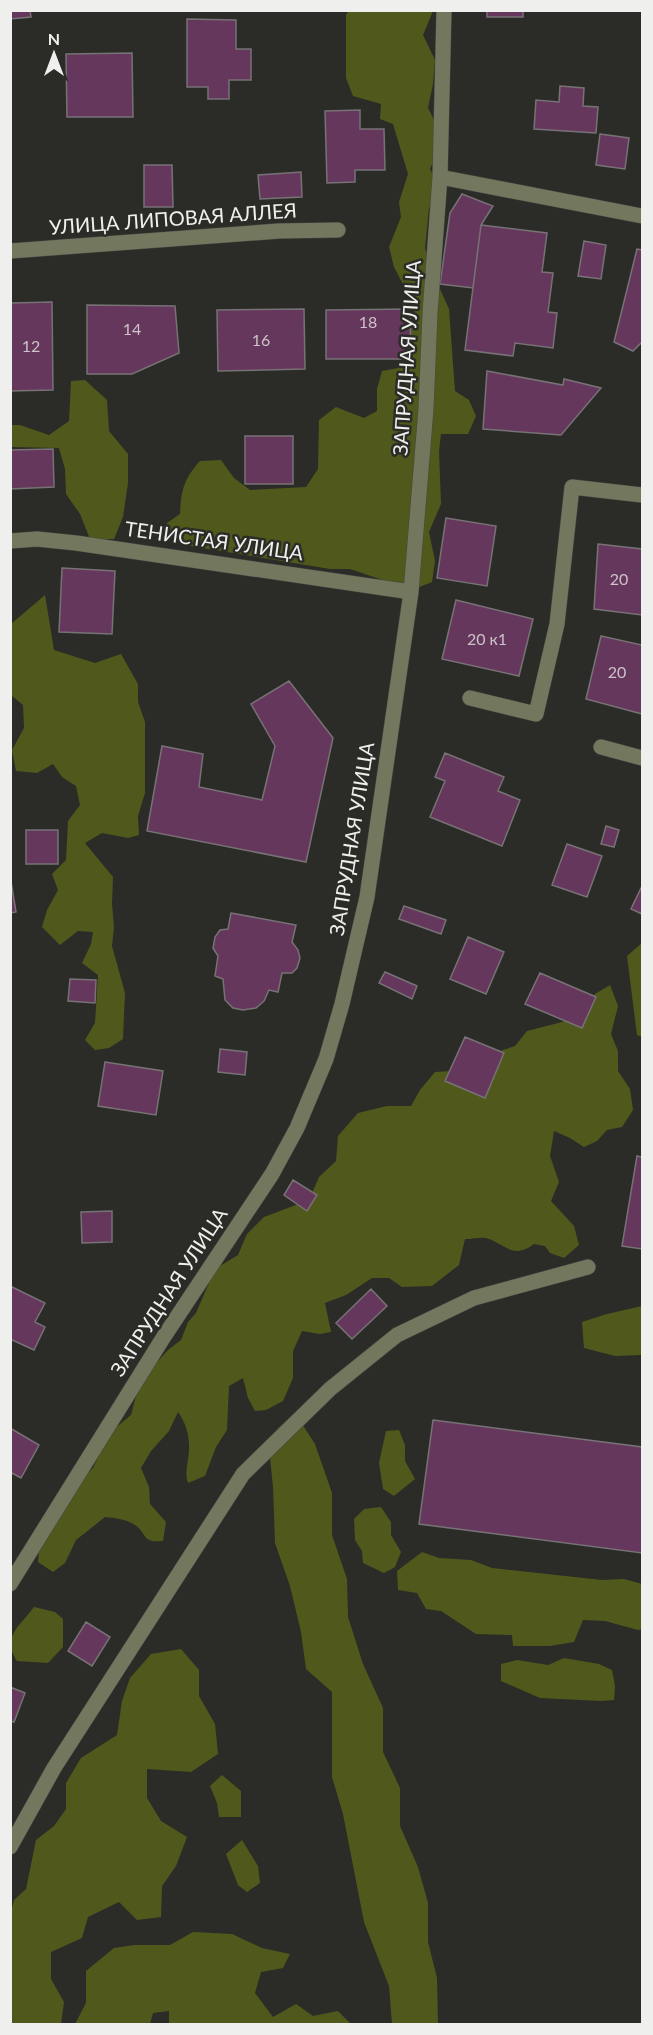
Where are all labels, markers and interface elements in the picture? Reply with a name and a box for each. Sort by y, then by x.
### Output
north arrow [24,24,84,84]
text: N [48,29,60,48]
street label: УЛИЦА ЛИПОВАЯ АЛЛЕЯ [48,197,298,239]
street label: ЗАПРУДНАЯ УЛИЦА [387,259,425,457]
house number: 18 [359,312,377,331]
house number: 14 [123,319,141,338]
house number: 16 [252,330,270,349]
house number: 12 [22,336,40,355]
street label: ТЕНИСТАЯ УЛИЦА [123,516,305,564]
house number: 20 [610,569,628,588]
house number: 20 к1 [467,629,507,648]
house number: 20 [608,662,626,681]
street label: ЗАПРУДНАЯ УЛИЦА [324,740,378,937]
street label: ЗАПРУДНАЯ УЛИЦА [105,1202,232,1380]

